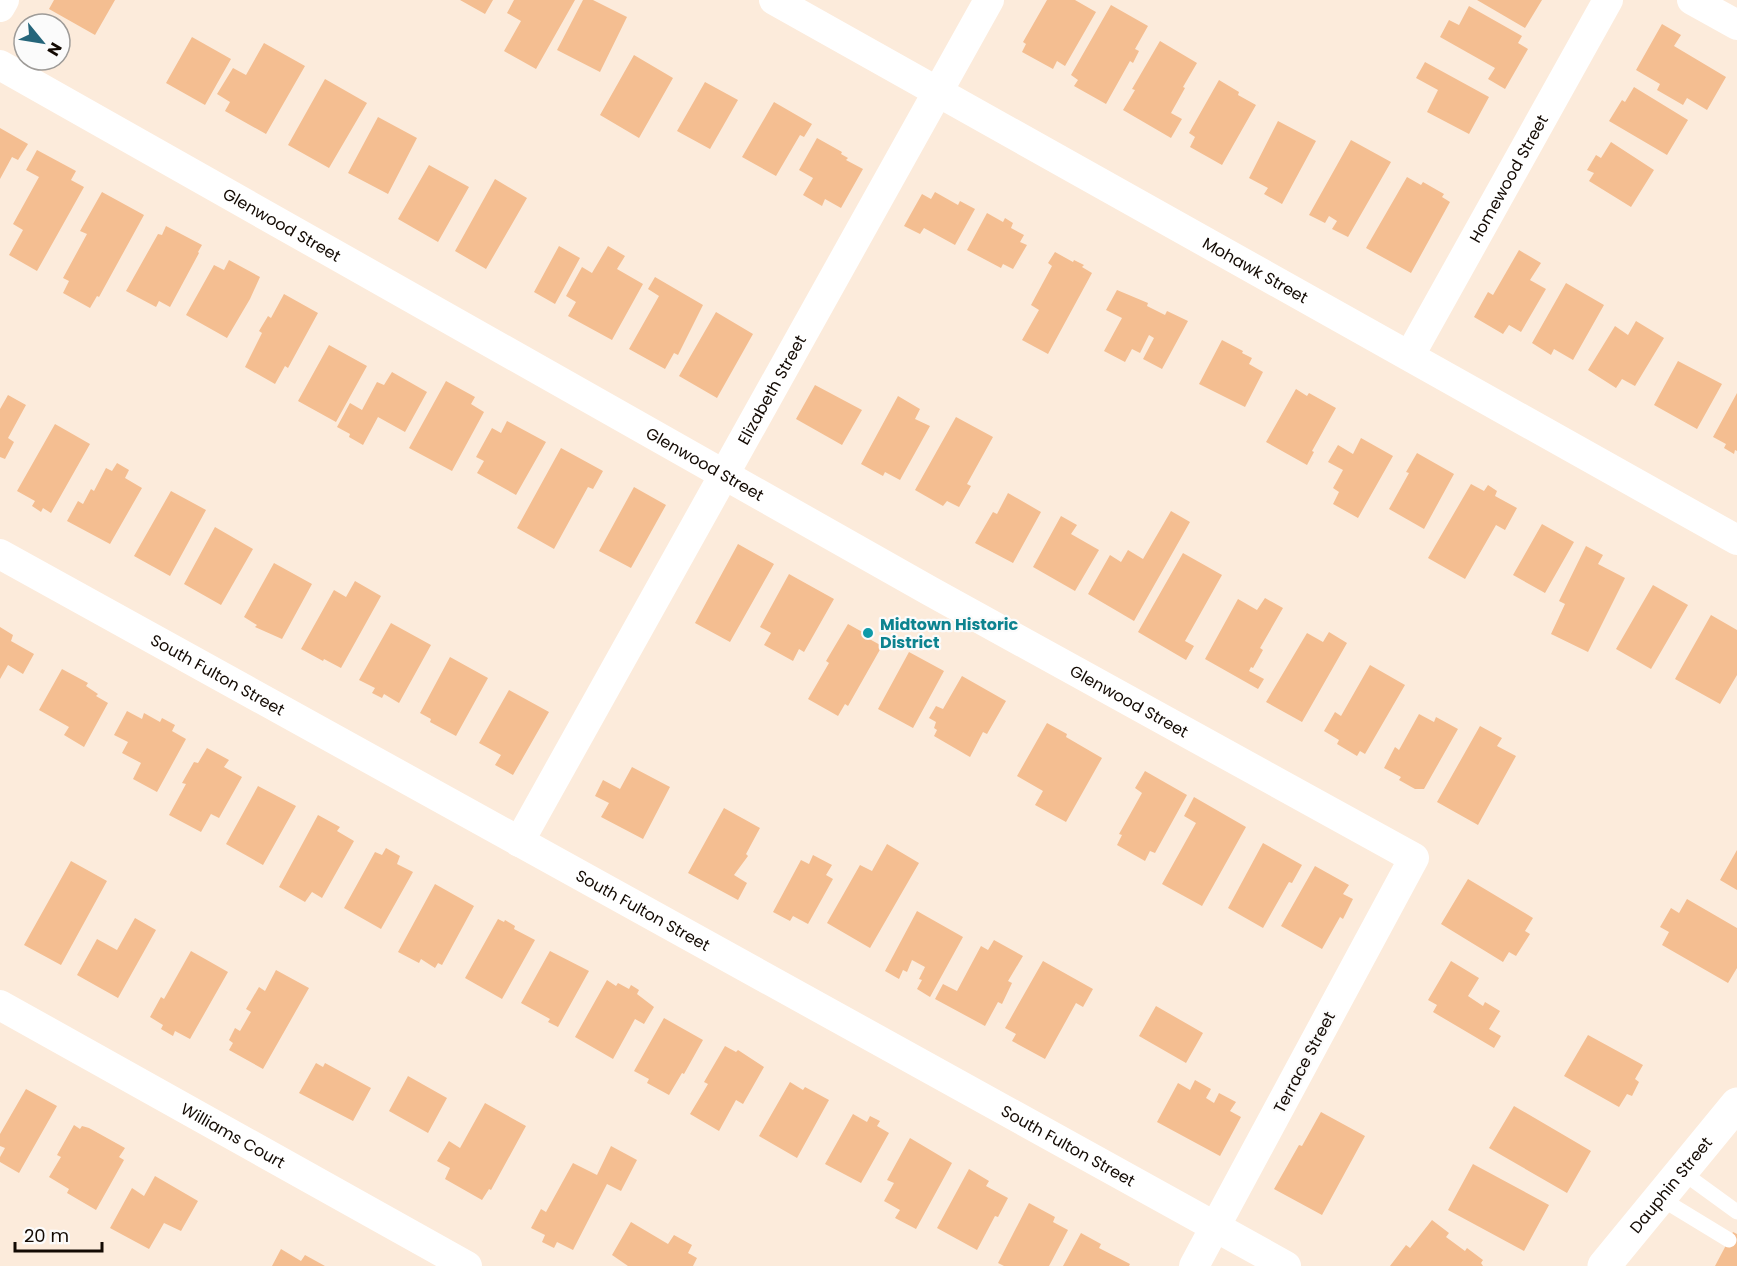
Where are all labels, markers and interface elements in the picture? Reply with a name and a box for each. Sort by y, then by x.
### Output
north arrow [12,12,72,72]
text: N [42,38,68,60]
street label: Homewood Street [1464,110,1554,247]
street label: Glenwood Street [219,182,345,268]
street label: Mohawk Street [1198,232,1312,309]
street label: Elizabeth Street [732,331,812,449]
street label: Glenwood Street [642,422,768,507]
place label: Midtown Historic District [880,613,1019,654]
marker: Midtown Historic District [861,626,875,640]
street label: South Fulton Street [146,629,289,722]
street label: Glenwood Street [1066,659,1193,743]
street label: South Fulton Street [572,864,714,957]
street label: Terrace Street [1268,1007,1341,1117]
street label: Williams Court [177,1097,289,1174]
street label: South Fulton Street [997,1099,1139,1192]
street label: Dauphin Street [1624,1132,1718,1238]
scale bar [15,1215,102,1253]
text: 20 m [24,1223,69,1248]

